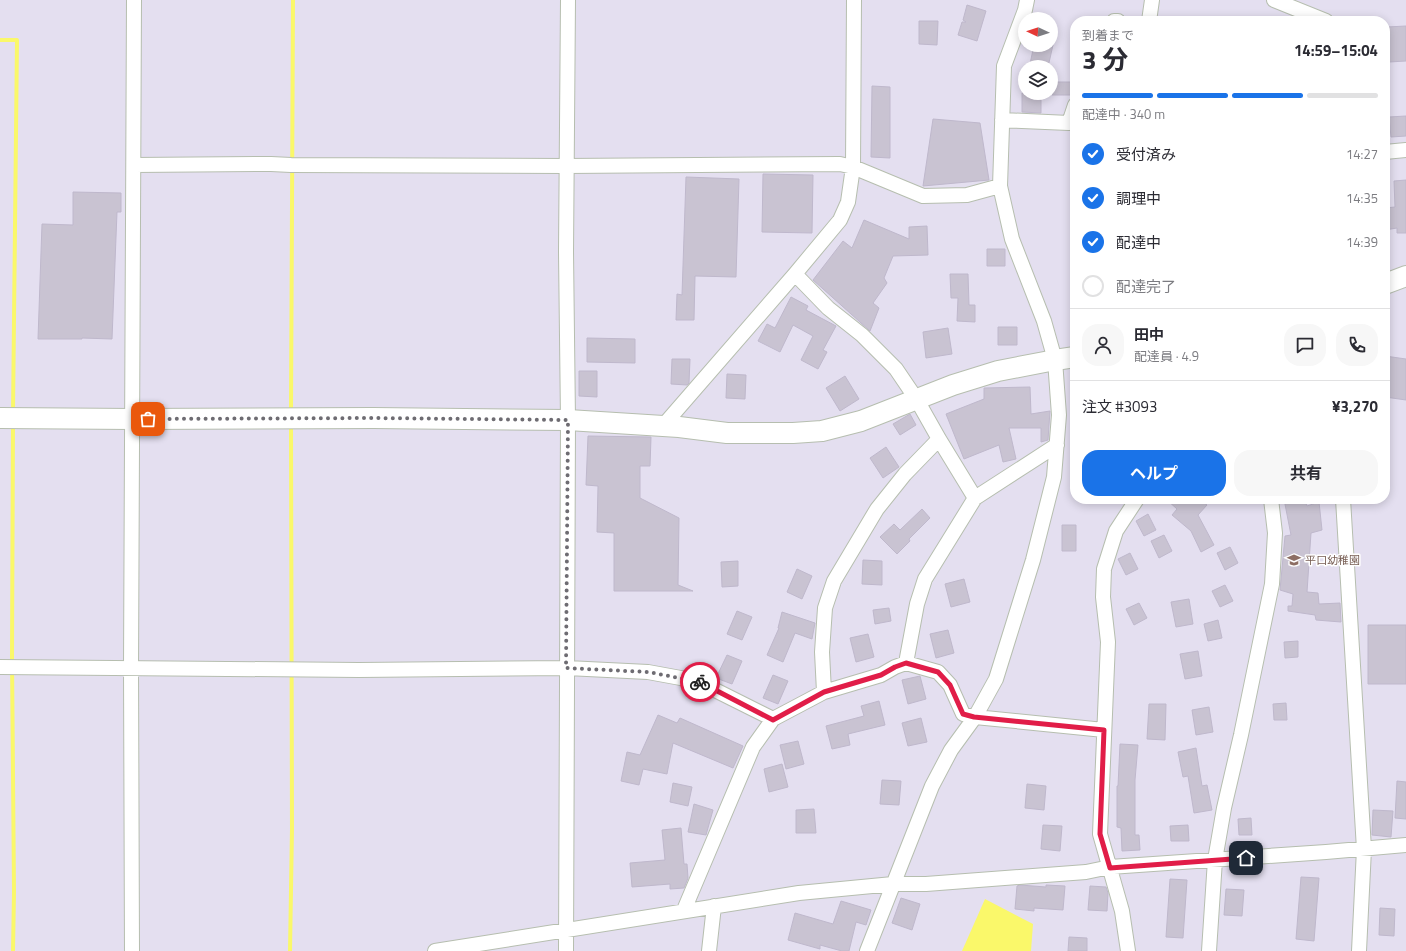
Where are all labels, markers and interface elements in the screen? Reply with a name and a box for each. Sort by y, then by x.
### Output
north arrow [1018,12,1058,52]
map controls [1018,12,1058,100]
text: 到着まで [1082,25,1134,45]
text: 14:59–15:04 [1294,39,1378,62]
text: 3 分 [1082,40,1128,79]
button: layers [1018,60,1058,100]
text: 配達中 · 340 m [1082,104,1165,124]
icon: check [1082,143,1104,165]
text: 受付済み [1116,143,1176,166]
text: 14:27 [1346,144,1378,164]
icon: check [1082,187,1104,209]
text: 調理中 [1116,187,1161,210]
text: 14:35 [1346,188,1378,208]
icon: check [1082,231,1104,253]
text: 配達中 [1116,231,1161,254]
text: 14:39 [1346,232,1378,252]
text: 配達完了 [1116,275,1176,298]
text: 田中 [1134,323,1164,346]
button: person [1082,324,1124,366]
button: chat [1284,324,1326,366]
button: phone [1336,324,1378,366]
text: 配達員 · 4.9 [1134,346,1199,366]
text: 注文 #3093 [1082,395,1157,418]
text: ¥3,270 [1332,395,1378,418]
pin [131,402,165,436]
icon: bag [137,408,159,430]
button: ヘルプ [1082,450,1226,496]
button: 共有 [1234,450,1378,496]
school or university icon: 平口幼稚園 [1286,552,1302,568]
place label: 平口幼稚園 [1305,552,1360,568]
courier [680,662,720,702]
icon: bike [689,671,711,693]
pin [1229,841,1263,875]
icon: home [1235,847,1257,869]

